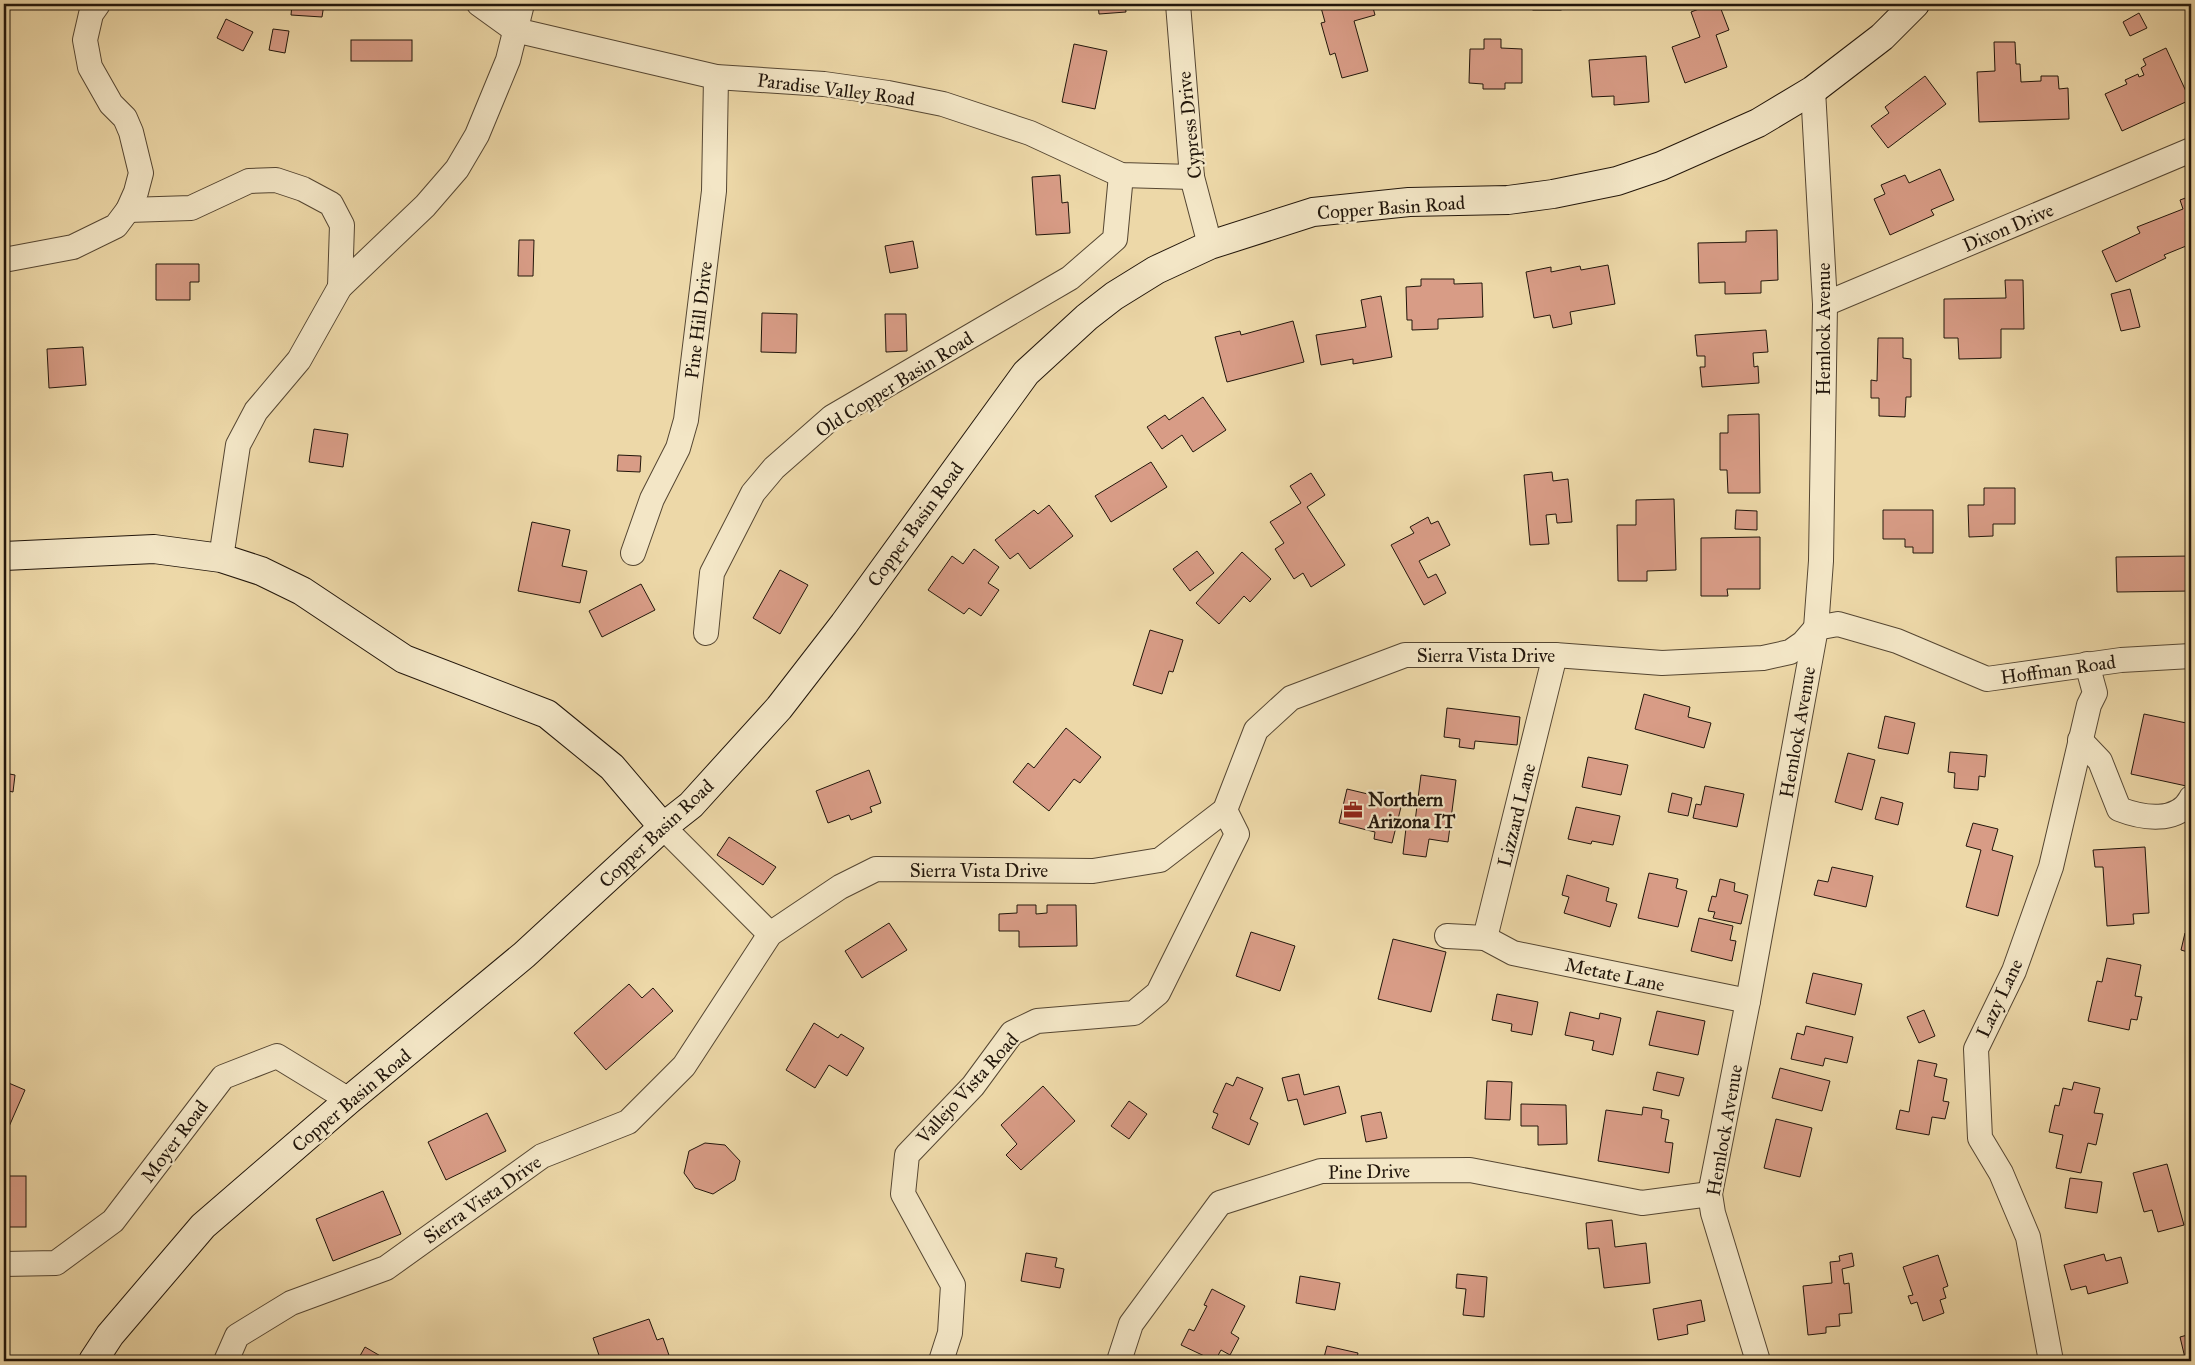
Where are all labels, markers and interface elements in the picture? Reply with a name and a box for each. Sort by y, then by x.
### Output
street label: Paradise Valley Road [756,68,917,111]
street label: Cypress Drive [1172,70,1207,180]
street label: Copper Basin Road [1316,191,1466,224]
street label: Dixon Drive [1959,198,2057,257]
street label: Pine Hill Drive [680,260,717,380]
street label: Hemlock Avenue [1812,262,1835,395]
street label: Old Copper Basin Road [811,326,978,442]
street label: Copper Basin Road [862,457,969,591]
street label: Sierra Vista Drive [1417,644,1555,667]
street label: Hoffman Road [1999,650,2118,689]
street label: Hemlock Avenue [1775,665,1820,800]
street label: Lizzard Lane [1493,761,1540,869]
street label: Copper Basin Road [594,774,719,892]
place label: Northern Arizona IT [1366,788,1455,833]
office icon: Northern Arizona IT [1342,799,1364,821]
street label: Sierra Vista Drive [910,859,1048,882]
street label: Metate Lane [1563,953,1667,996]
street label: Lazy Lane [1971,955,2028,1041]
street label: Vallejo Vista Road [911,1028,1023,1149]
street label: Copper Basin Road [287,1044,416,1157]
street label: Hemlock Avenue [1702,1063,1747,1198]
street label: Moyer Road [136,1095,213,1187]
street label: Sierra Vista Drive [419,1150,546,1249]
street label: Pine Drive [1328,1159,1410,1184]

